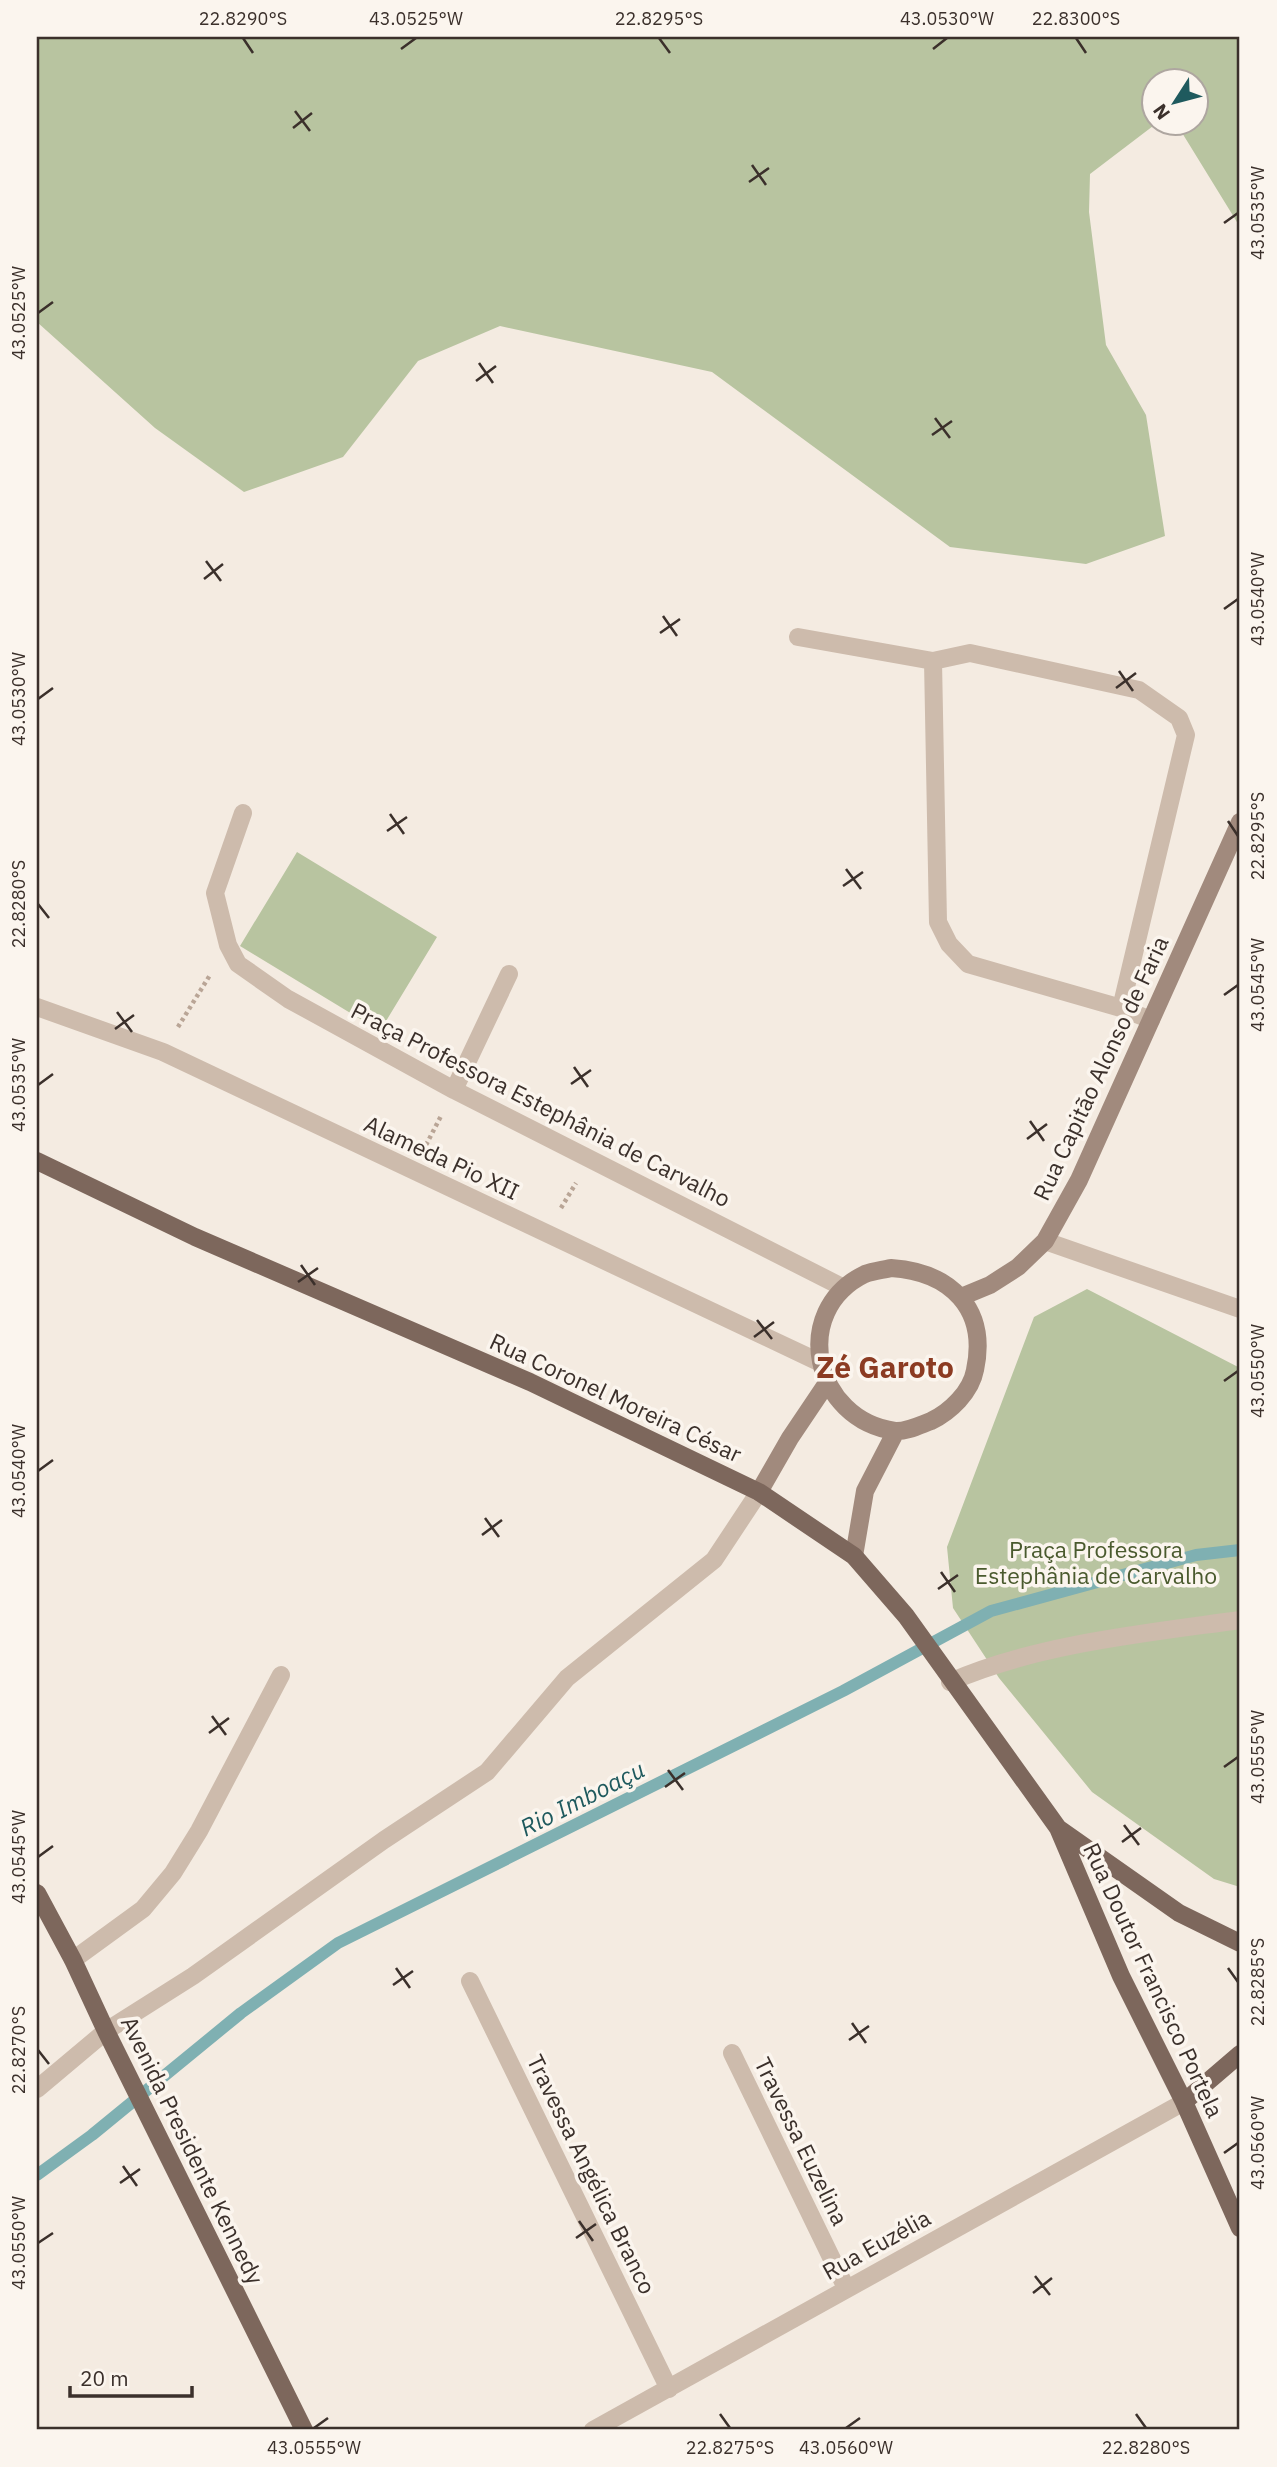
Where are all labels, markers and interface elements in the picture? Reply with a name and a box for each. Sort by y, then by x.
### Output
text: 22.8290°S [199,7,287,30]
text: 43.0525°W [369,7,463,30]
text: 22.8295°S [615,7,703,30]
text: 43.0530°W [900,7,994,30]
text: 22.8300°S [1032,7,1120,30]
north arrow [1140,66,1210,136]
text: N [1147,99,1175,125]
text: 43.0535°W [1246,166,1269,260]
text: 43.0525°W [7,266,30,360]
text: 43.0540°W [1246,552,1269,646]
text: 43.0530°W [7,652,30,746]
text: 22.8295°S [1246,792,1269,880]
text: 22.8280°S [7,860,30,948]
street label: Rua Capitão Alonso de Faria [1025,931,1175,1205]
text: 43.0545°W [1246,938,1269,1032]
street label: Praça Professora Estephânia de Carvalho [346,995,736,1213]
text: 43.0535°W [7,1038,30,1132]
street label: Alameda Pio XII [360,1108,524,1206]
text: 43.0550°W [1246,1324,1269,1418]
street label: Rua Coronel Moreira César [485,1325,747,1469]
district label: Zé Garoto [816,1347,954,1386]
text: 43.0540°W [7,1424,30,1518]
park label: Praça Professora Estephânia de Carvalho [975,1534,1217,1590]
text: 43.0555°W [1246,1710,1269,1804]
water label: Rio Imboaçu [514,1753,650,1843]
text: 43.0545°W [7,1810,30,1904]
street label: Rua Doutor Francisco Portela [1077,1838,1231,2122]
text: 22.8285°S [1246,1938,1269,2026]
text: 22.8270°S [7,2006,30,2094]
street label: Avenida Presidente Kennedy [115,2011,271,2290]
street label: Travessa Angélica Branco [521,2049,663,2299]
street label: Travessa Euzelina [748,2052,856,2230]
text: 43.0560°W [1246,2096,1269,2190]
text: 43.0550°W [7,2196,30,2290]
street label: Rua Euzélia [817,2202,935,2286]
scale bar [70,2355,192,2399]
text: 20 m [80,2364,129,2392]
text: 43.0555°W [267,2436,361,2459]
text: 22.8275°S [686,2436,774,2459]
text: 43.0560°W [799,2436,893,2459]
text: 22.8280°S [1102,2436,1190,2459]

